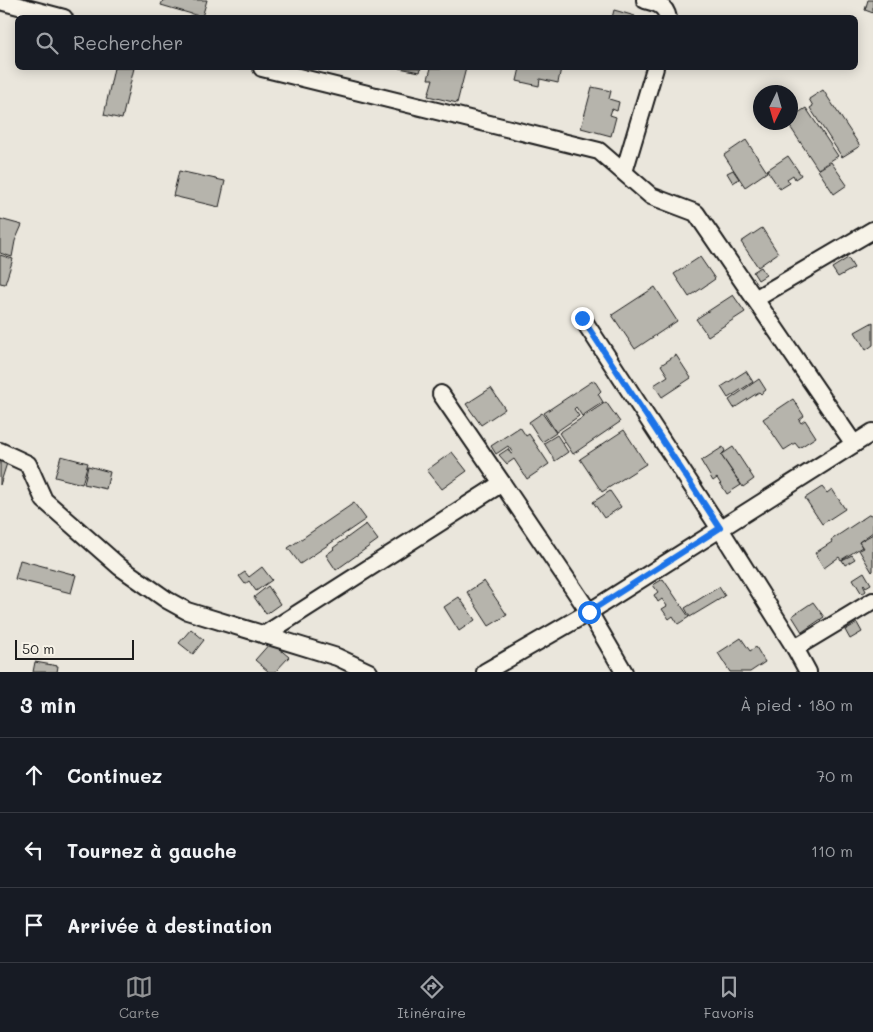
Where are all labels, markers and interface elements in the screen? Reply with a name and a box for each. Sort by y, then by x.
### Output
search box [15,15,858,70]
icon: search [33,29,61,57]
text: Rechercher [73,30,183,55]
north arrow [753,85,798,130]
route end [571,307,594,330]
route start [578,601,601,624]
scale bar [15,637,134,660]
text: 50 m [22,639,54,658]
text: 3 min [20,691,76,718]
text: À pied · 180 m [740,694,853,715]
icon: ahead [20,761,48,789]
text: Continuez [67,763,162,788]
text: 70 m [816,765,853,786]
icon: left [20,836,48,864]
text: Tournez à gauche [67,838,236,863]
text: 110 m [811,840,853,861]
icon: arrive [20,911,48,939]
text: Arrivée à destination [67,913,272,938]
tab: Carte [119,973,159,1022]
tab: Itinéraire [397,973,466,1022]
tab: Favoris [704,973,754,1022]

